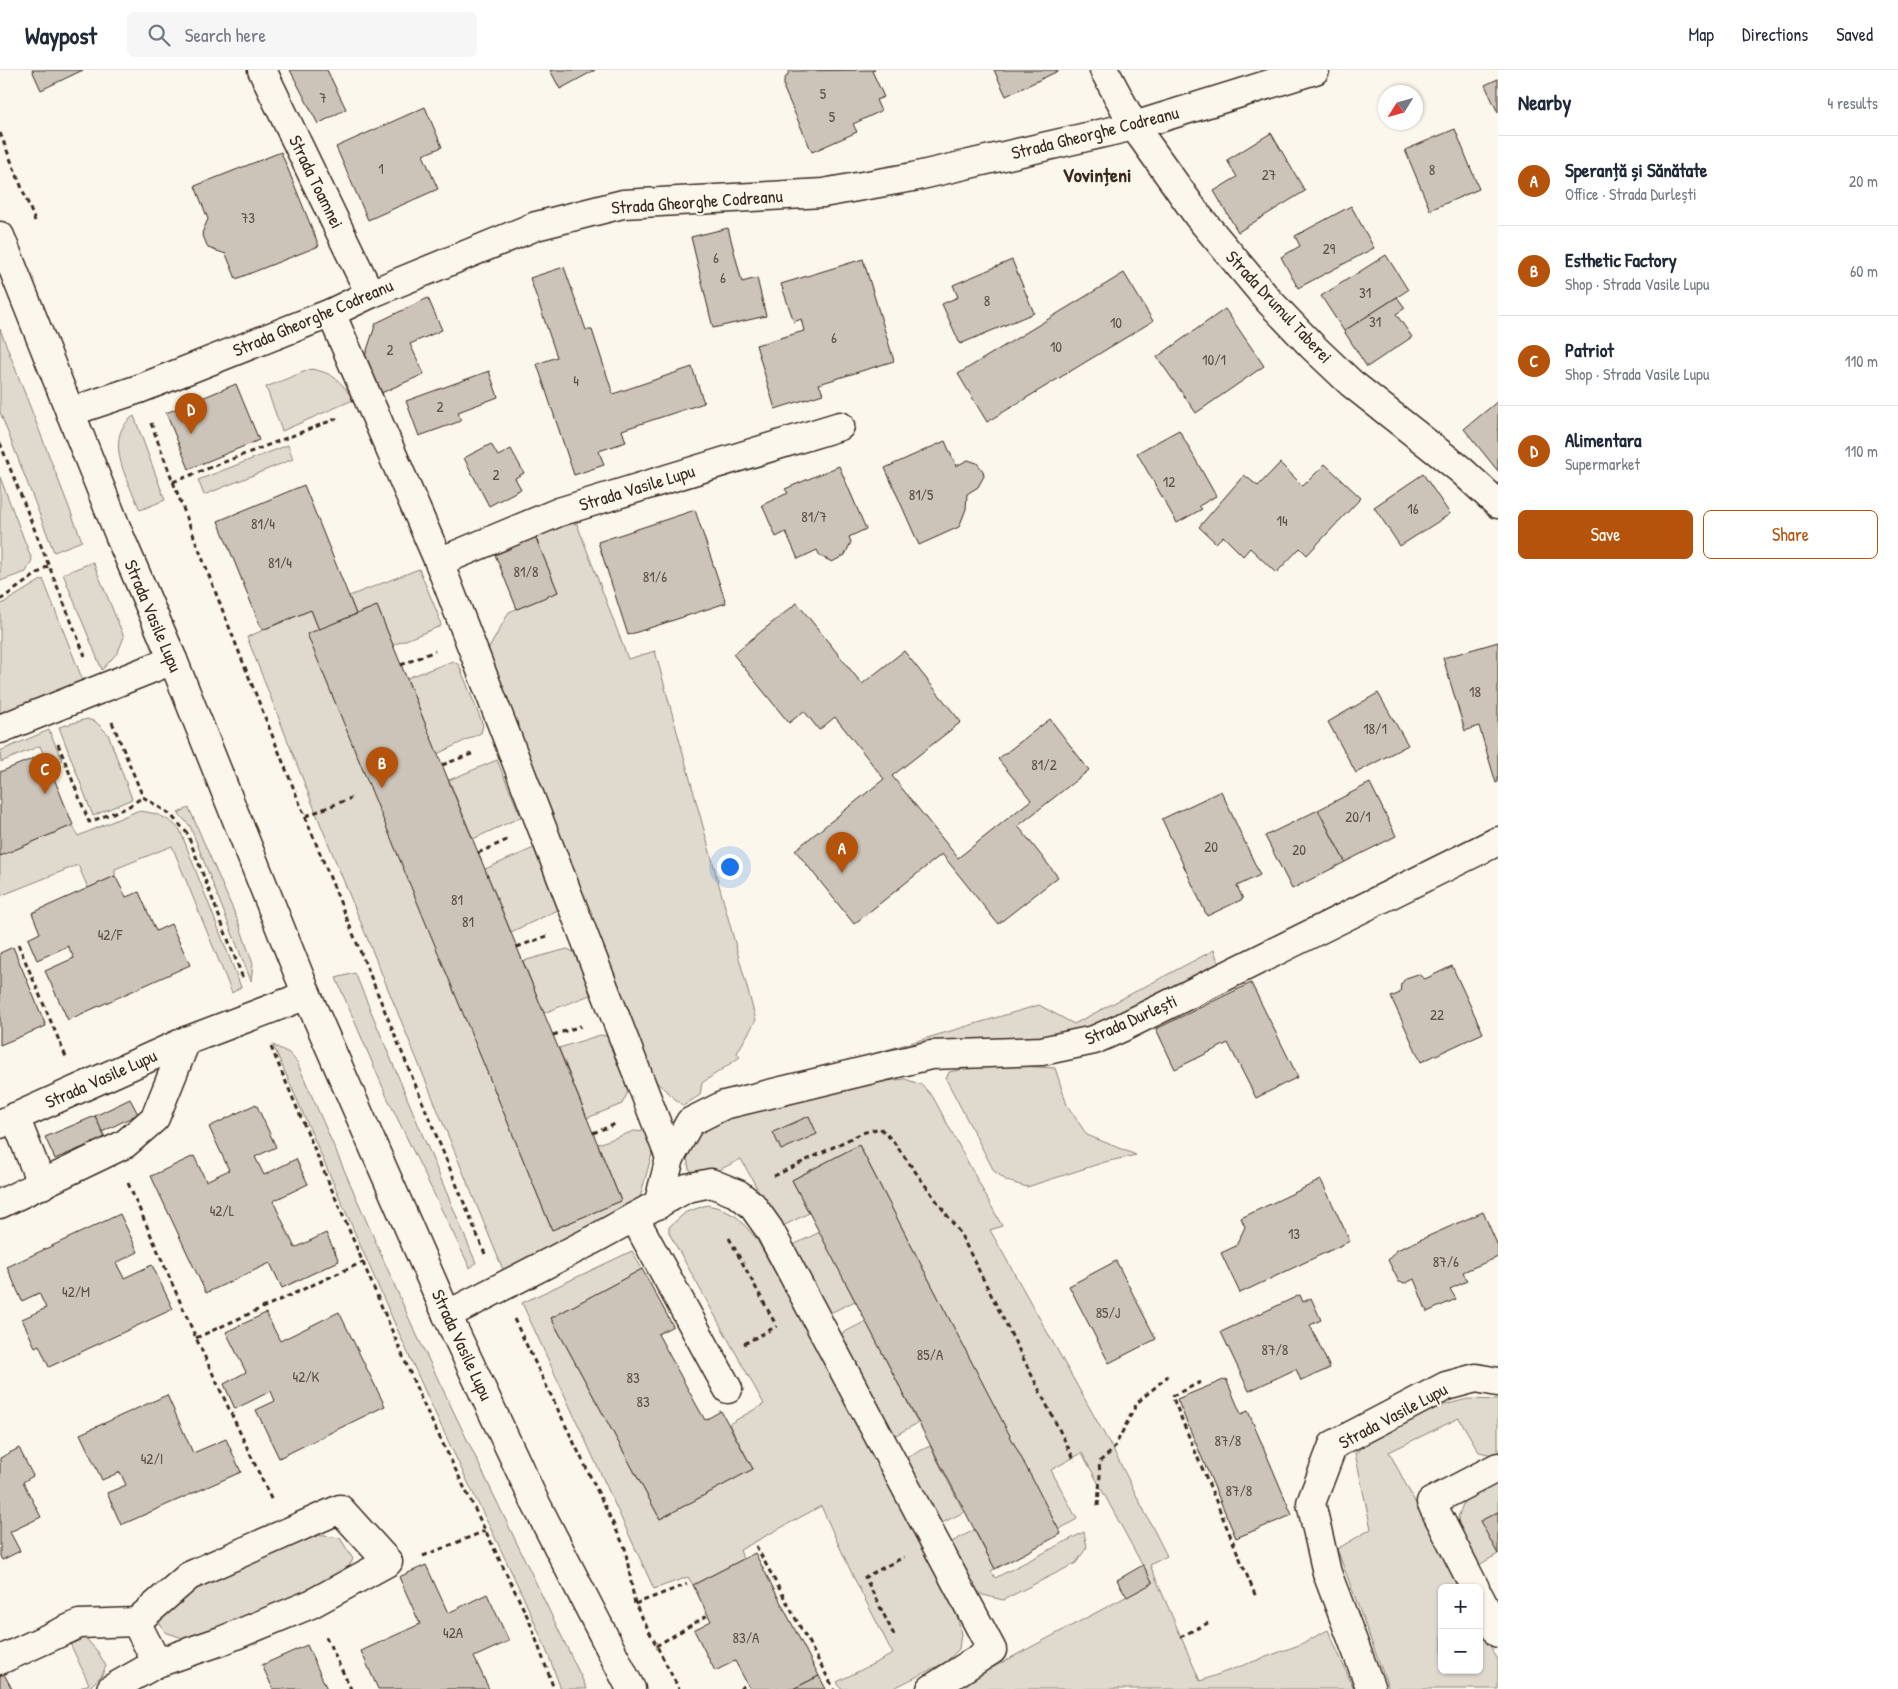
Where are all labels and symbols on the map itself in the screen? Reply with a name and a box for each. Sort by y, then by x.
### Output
house number: 5 [820,83,827,104]
north arrow [1378,85,1423,130]
house number: 7 [319,87,327,108]
street label: Strada Gheorghe Codreanu [1009,100,1181,165]
house number: 5 [829,106,836,127]
street label: Strada Toamnei [283,131,350,233]
house number: 1 [378,158,384,179]
house number: 8 [1429,159,1435,180]
district label: Vovințeni [1062,161,1132,188]
house number: 27 [1262,164,1276,185]
street label: Strada Gheorghe Codreanu [610,183,783,220]
house number: 73 [241,207,255,228]
house number: 29 [1323,238,1336,259]
street label: Strada Drumul Taberei [1220,245,1338,369]
house number: 6 [713,247,719,268]
house number: 6 [720,267,726,288]
street label: Strada Gheorghe Codreanu [229,272,397,363]
house number: 31 [1359,282,1371,303]
house number: 8 [984,290,990,311]
house number: 31 [1369,311,1381,332]
house number: 10 [1110,312,1122,333]
house number: 6 [831,327,837,348]
house number: 10 [1050,336,1062,357]
house number: 2 [386,339,394,360]
house number: 10/1 [1202,349,1226,370]
house number: 4 [573,370,579,391]
pin: D [175,393,207,434]
house number: 2 [436,396,444,417]
street label: Strada Vasile Lupu [576,458,698,517]
house number: 2 [492,464,500,485]
house number: 12 [1163,471,1175,492]
house number: 81/5 [909,484,934,505]
house number: 16 [1407,498,1419,519]
house number: 81/7 [801,506,827,527]
house number: 14 [1276,510,1288,531]
house number: 81/4 [251,513,275,534]
house number: 81/4 [268,552,292,573]
street label: Strada Vasile Lupu [119,556,188,676]
house number: 81/8 [514,561,538,582]
house number: 81/6 [643,566,667,587]
house number: 18 [1469,681,1481,702]
house number: 18/1 [1363,718,1387,739]
pin: B [366,747,398,788]
pin: C [29,753,61,794]
house number: 81/2 [1031,754,1057,775]
house number: 20/1 [1345,806,1371,827]
pin: A [826,832,858,873]
house number: 20 [1204,836,1218,857]
house number: 20 [1292,839,1306,860]
your location [717,854,743,880]
house number: 81 [451,889,463,910]
house number: 81 [462,911,474,932]
house number: 42/F [98,924,123,945]
street label: Strada Durlești [1081,988,1181,1051]
house number: 22 [1430,1004,1444,1025]
street label: Strada Vasile Lupu [41,1043,161,1114]
house number: 42/L [210,1200,235,1221]
house number: 13 [1288,1223,1300,1244]
house number: 87/6 [1433,1251,1459,1272]
house number: 42/M [62,1281,90,1302]
street label: Strada Vasile Lupu [426,1285,499,1404]
house number: 85/J [1096,1302,1121,1323]
house number: 87/8 [1262,1339,1288,1360]
house number: 85/A [917,1344,944,1365]
house number: 42/K [293,1366,320,1387]
house number: 83 [626,1367,640,1388]
street label: Strada Vasile Lupu [1334,1376,1451,1455]
house number: 83 [636,1391,650,1412]
house number: 87/8 [1215,1430,1241,1451]
house number: 42/I [141,1448,163,1469]
house number: 87/8 [1226,1480,1252,1501]
house number: 42A [443,1622,464,1643]
house number: 83/A [733,1627,760,1648]

